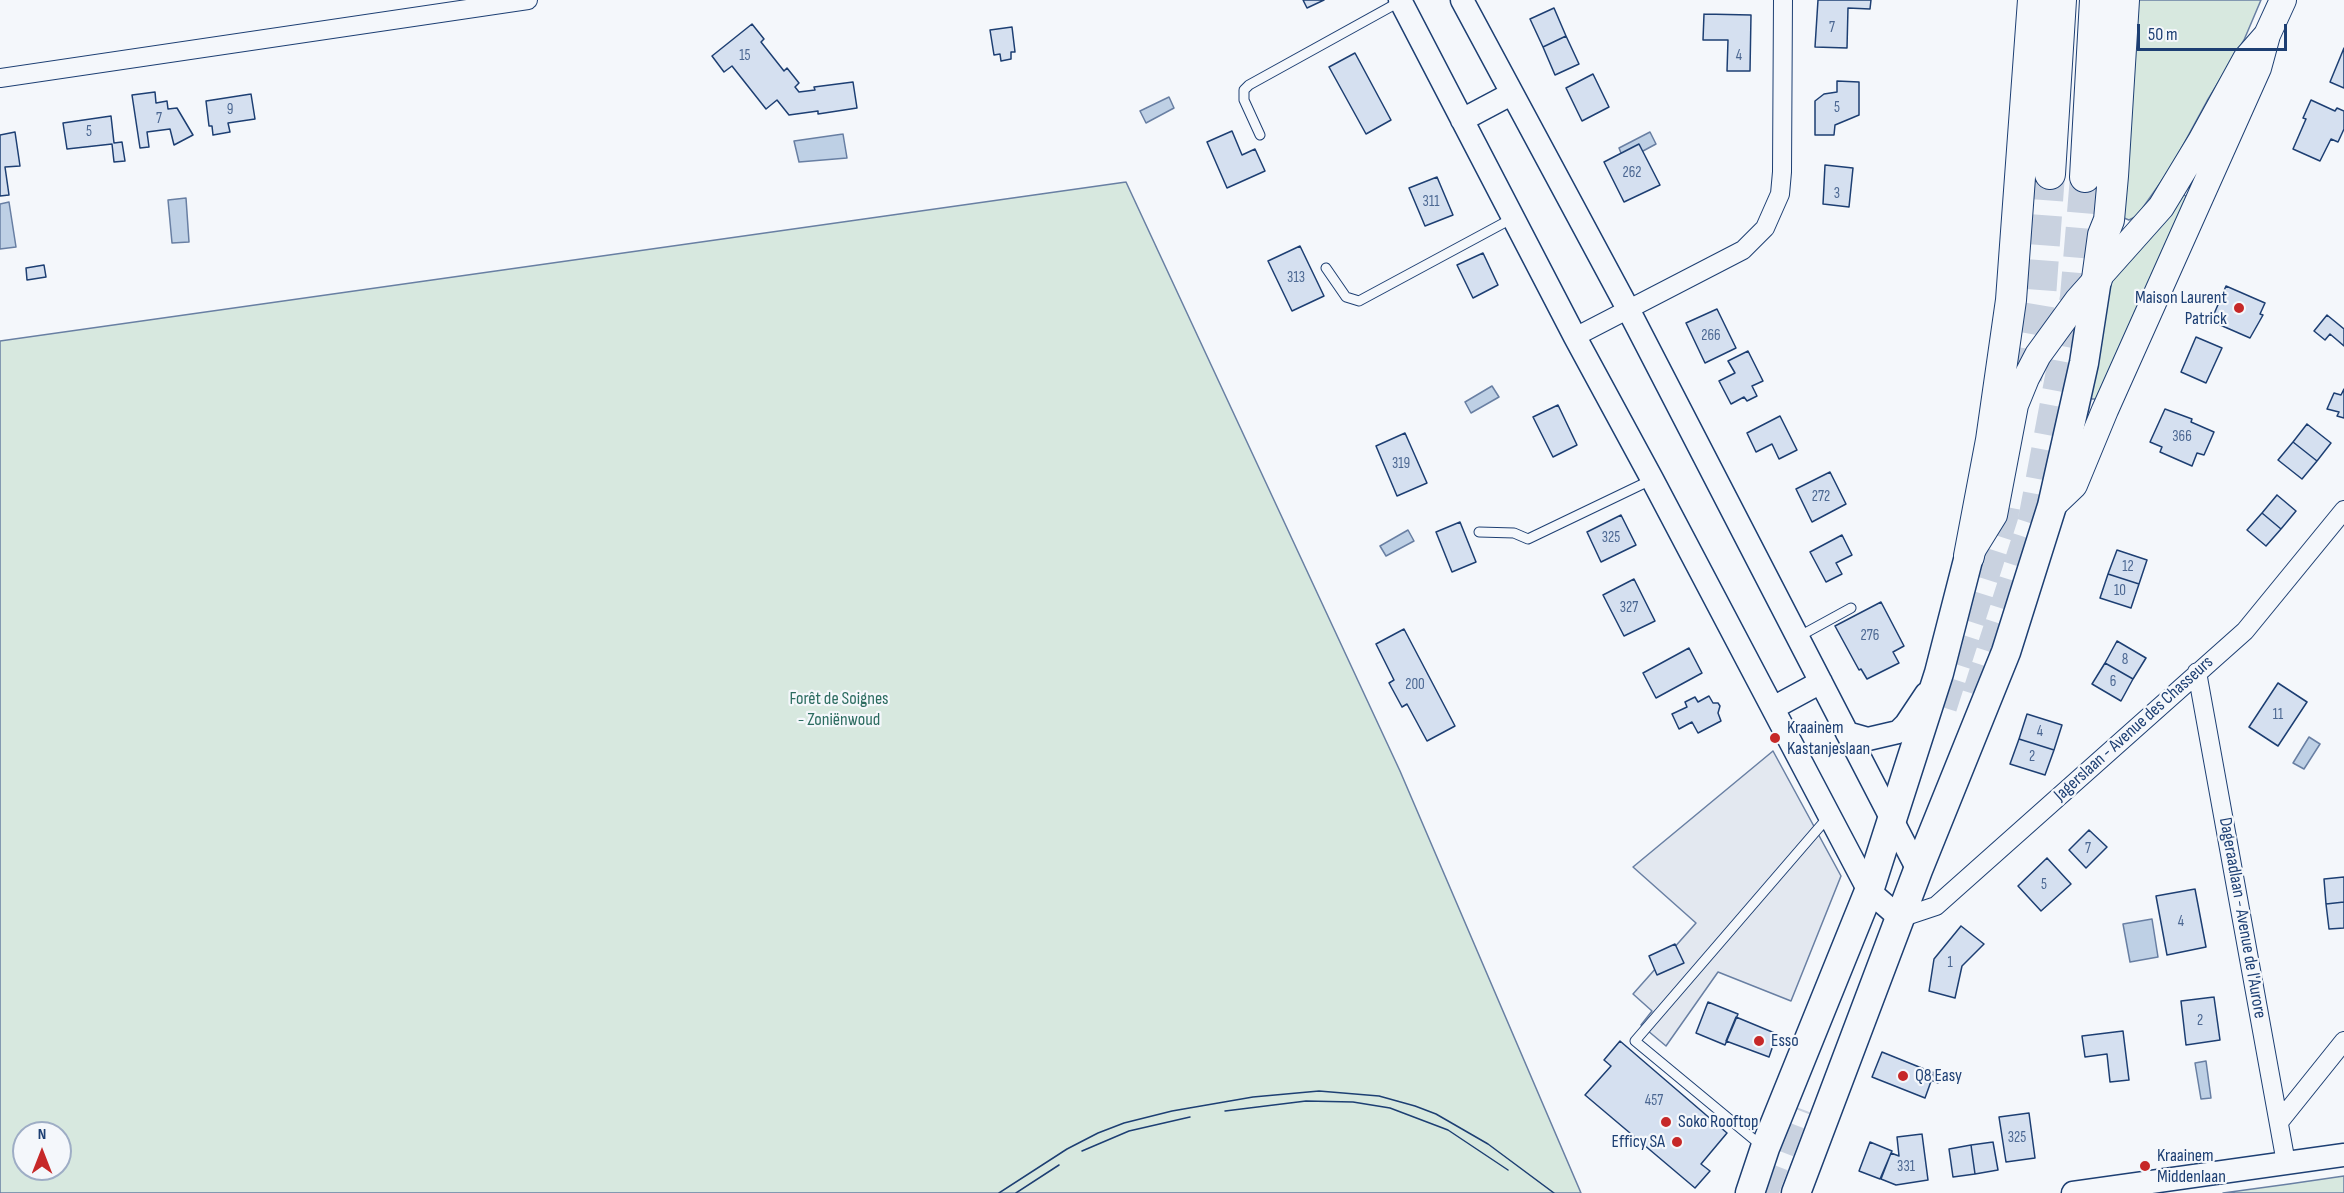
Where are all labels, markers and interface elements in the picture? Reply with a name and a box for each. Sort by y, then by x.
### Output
scale bar [2140,12,2290,50]
house number: 7 [1829,19,1835,37]
text: 50 m [2148,24,2178,45]
house number: 15 [739,47,751,65]
house number: 4 [1736,47,1742,65]
house number: 5 [1834,99,1840,117]
house number: 9 [227,101,233,119]
house number: 7 [156,110,162,128]
house number: 5 [86,123,92,141]
house number: 262 [1622,164,1642,182]
house number: 3 [1834,185,1840,203]
house number: 311 [1423,193,1439,211]
house number: 313 [1287,269,1305,287]
place label: Maison Laurent Patrick [2135,287,2227,330]
marker: Maison Laurent Patrick [2232,301,2246,315]
house number: 266 [1701,327,1721,345]
house number: 366 [2172,428,2192,446]
house number: 319 [1392,455,1410,473]
house number: 272 [1812,488,1830,506]
house number: 325 [1602,529,1620,547]
house number: 12 [2122,558,2134,576]
house number: 10 [2114,582,2126,600]
house number: 327 [1620,599,1638,617]
house number: 276 [1861,627,1879,645]
house number: 8 [2122,651,2128,669]
street label: Jagerslaan - Avenue des Chasseurs [2050,652,2218,806]
house number: 6 [2110,673,2116,691]
house number: 200 [1405,676,1425,694]
park label: Forêt de Soignes - Zoniënwoud [789,688,889,730]
house number: 11 [2273,706,2283,724]
place label: Kraainem Kastanjeslaan [1787,717,1870,760]
house number: 4 [2037,723,2043,741]
marker: Kraainem Kastanjeslaan [1768,731,1782,745]
house number: 2 [2029,748,2035,766]
street label: Dageraadlaan - Avenue de l'Aurore [2214,816,2270,1020]
house number: 7 [2085,840,2091,858]
house number: 5 [2041,876,2047,894]
house number: 4 [2178,913,2184,931]
house number: 1 [1947,954,1953,972]
house number: 2 [2197,1012,2203,1030]
place label: Esso [1771,1030,1799,1052]
marker: Esso [1752,1034,1766,1048]
place label: Q8 Easy [1915,1065,1962,1087]
marker: Q8 Easy [1896,1069,1910,1083]
house number: 457 [1645,1092,1663,1110]
place label: Soko Rooftop [1678,1111,1759,1133]
marker: Soko Rooftop [1659,1115,1673,1129]
north arrow [12,1121,72,1181]
text: N [38,1125,46,1144]
house number: 325 [2008,1129,2026,1147]
place label: Efficy SA [1612,1131,1665,1153]
marker: Efficy SA [1670,1135,1684,1149]
place label: Kraainem Middenlaan [2157,1145,2226,1188]
house number: 331 [1897,1158,1915,1176]
marker: Kraainem Middenlaan [2138,1159,2152,1173]

